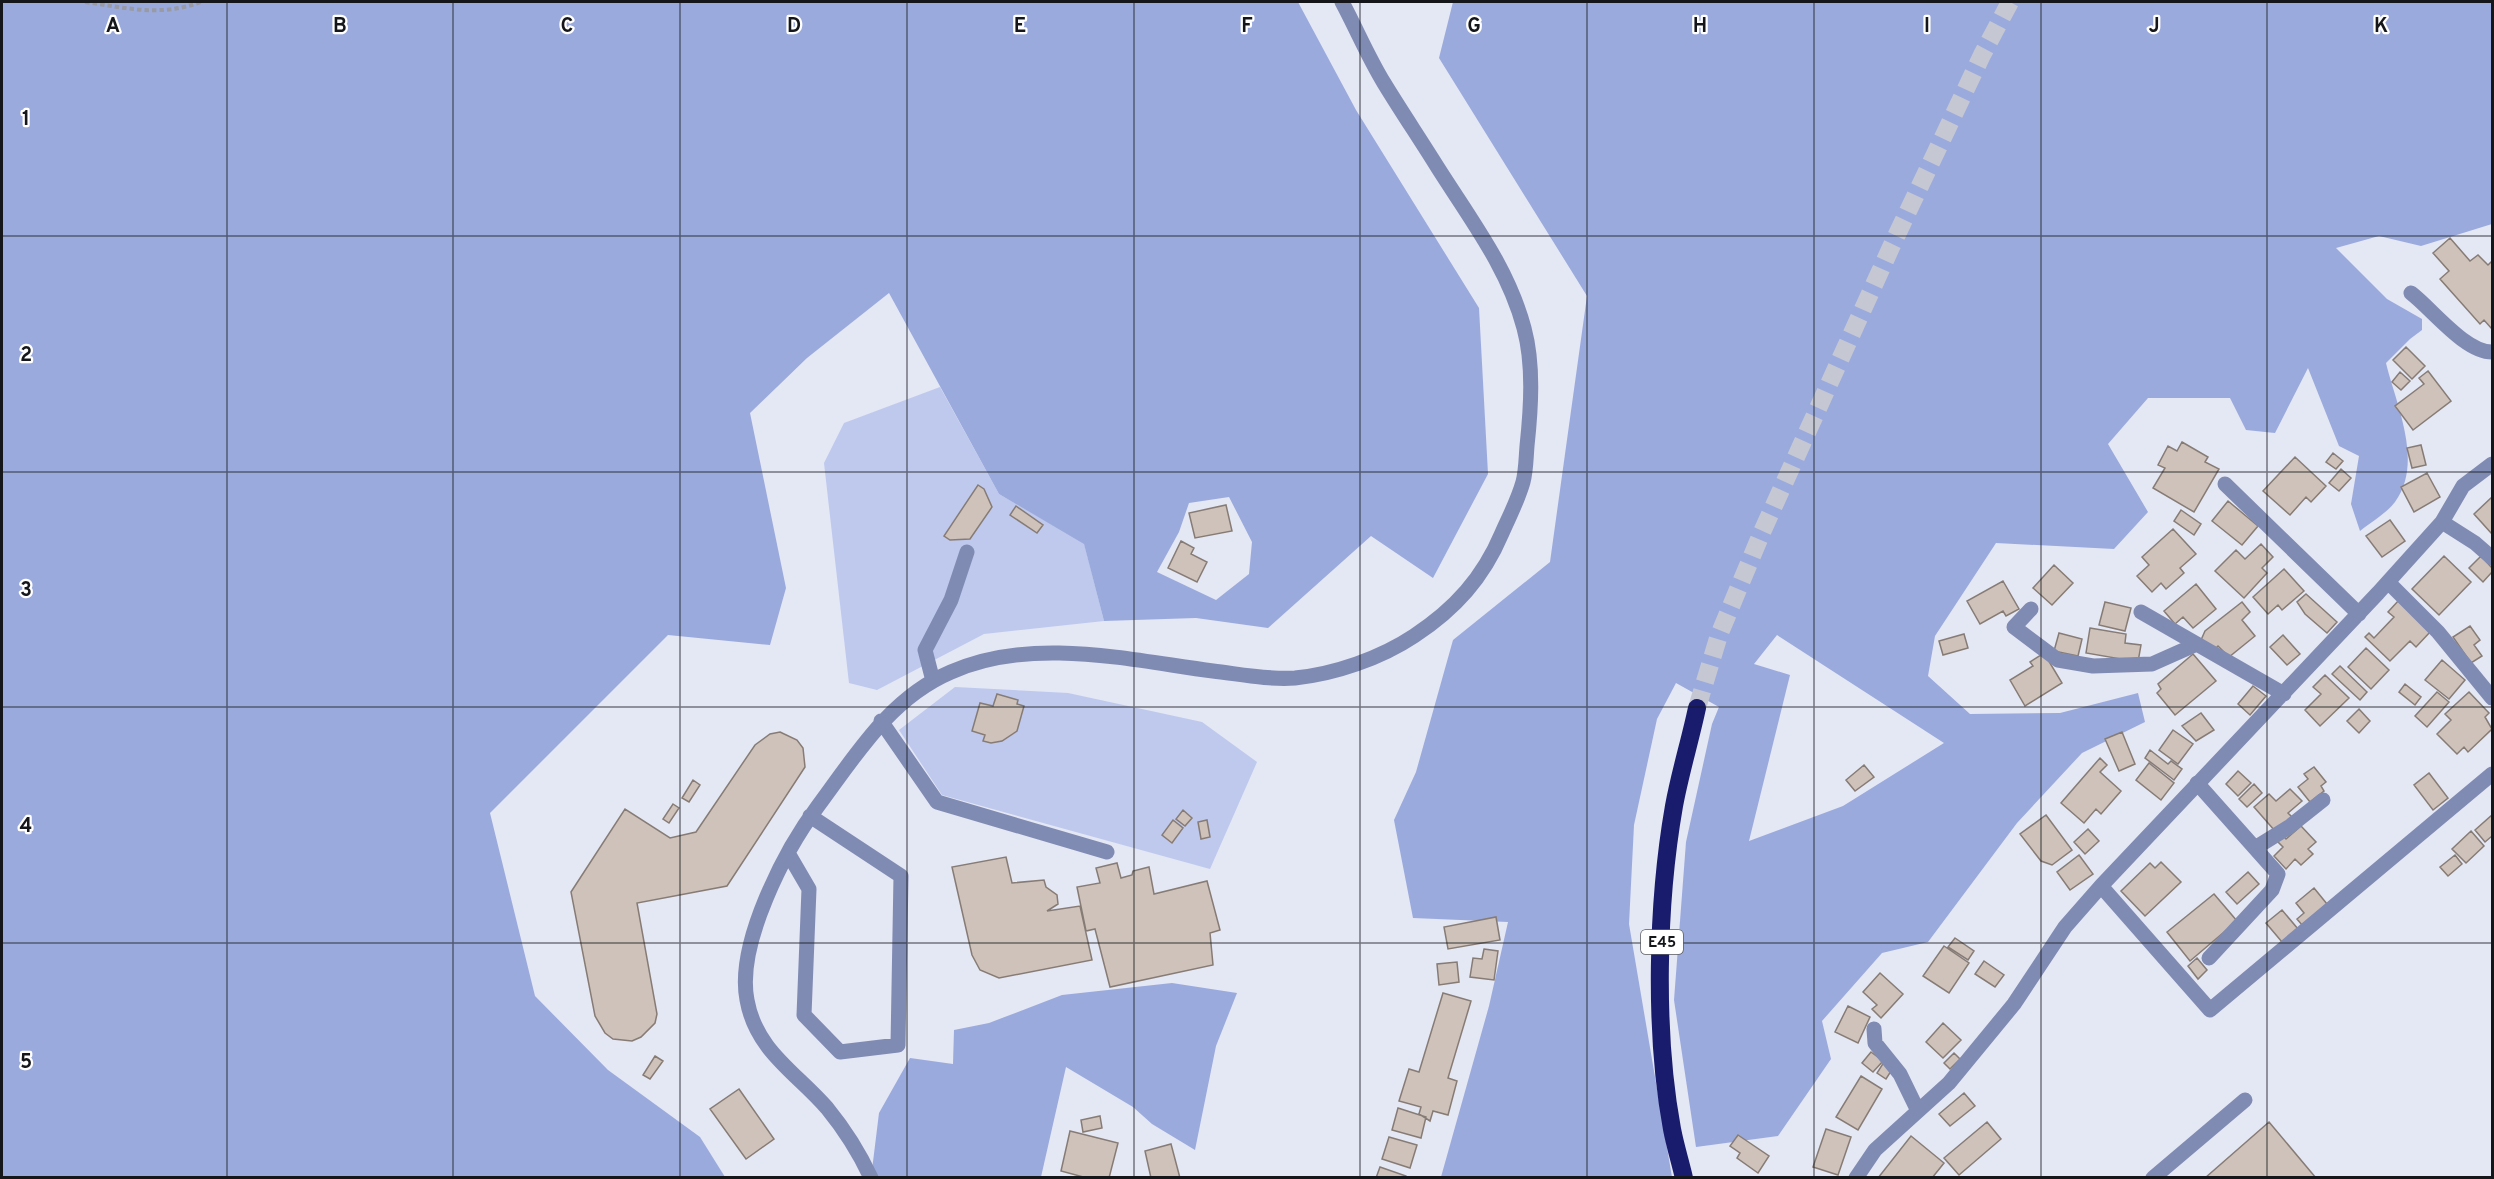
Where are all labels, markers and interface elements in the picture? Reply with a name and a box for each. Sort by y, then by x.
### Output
text: A [106,14,120,40]
text: B [333,14,347,40]
text: C [561,14,573,40]
text: D [787,14,801,40]
text: E [1014,14,1026,40]
text: F [1241,14,1253,40]
text: G [1467,14,1481,40]
text: H [1693,14,1707,40]
text: I [1924,14,1930,40]
text: J [2148,14,2160,40]
text: K [2374,14,2388,40]
text: 1 [22,107,30,133]
text: 2 [20,343,32,369]
text: 3 [20,578,32,604]
text: 4 [20,814,32,840]
road number: E45 [1641,930,1683,954]
text: 5 [20,1050,32,1076]

